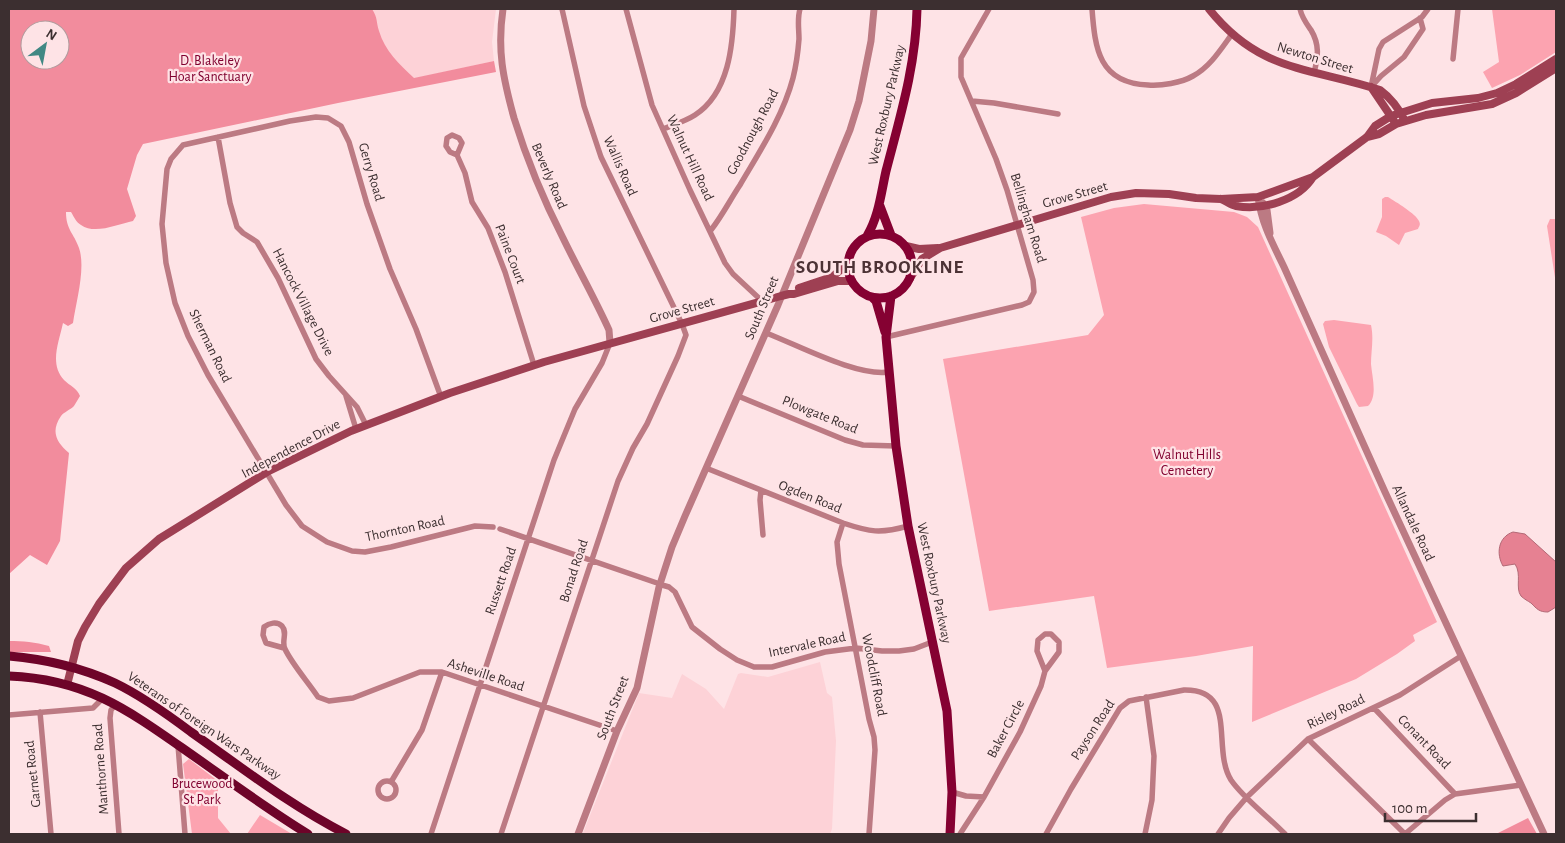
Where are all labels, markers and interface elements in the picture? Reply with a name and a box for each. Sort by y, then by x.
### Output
north arrow [20,20,70,70]
text: N [44,26,59,43]
street label: Newton Street [1275,40,1355,76]
street label: West Roxbury Parkway [866,43,908,167]
park label: D. Blakeley Hoar Sanctuary [168,54,252,84]
street label: Goodnough Road [725,87,781,177]
street label: Walnut Hill Road [664,113,716,203]
street label: Wallis Road [601,134,639,198]
street label: Gerry Road [356,141,386,203]
street label: Beverly Road [529,141,569,211]
street label: Bellingham Road [1008,171,1048,265]
street label: Grove Street [1041,179,1110,211]
street label: Paine Court [492,222,528,286]
street label: Hancock Village Drive [270,246,336,358]
district label: SOUTH BROOKLINE [796,258,964,277]
street label: South Street [742,274,782,342]
street label: Grove Street [648,294,717,326]
street label: Sherman Road [186,307,234,385]
street label: Plowgate Road [780,393,860,437]
street label: Independence Drive [239,417,343,481]
park label: Walnut Hills Cemetery [1153,448,1221,478]
street label: Ogden Road [776,478,844,516]
street label: Allandale Road [1389,483,1437,563]
street label: Thornton Road [364,514,446,544]
street label: West Roxbury Parkway [914,521,954,645]
street label: Bonad Road [557,538,591,604]
street label: Russett Road [483,545,519,617]
street label: Intervale Road [767,630,847,660]
street label: Woodcliff Road [859,633,889,717]
street label: Asheville Road [446,656,526,694]
street label: Veterans of Foreign Wars Parkway [125,669,283,783]
street label: South Street [594,674,632,742]
street label: Risley Road [1305,692,1367,732]
street label: Baker Circle [985,697,1027,761]
street label: Payson Road [1068,697,1118,763]
street label: Conant Road [1395,712,1453,772]
street label: Manthorne Road [91,723,111,815]
street label: Garnet Road [23,740,43,808]
park label: Brucewood St Park [171,777,233,807]
scale bar [1385,790,1476,822]
text: 100 m [1392,801,1427,816]

